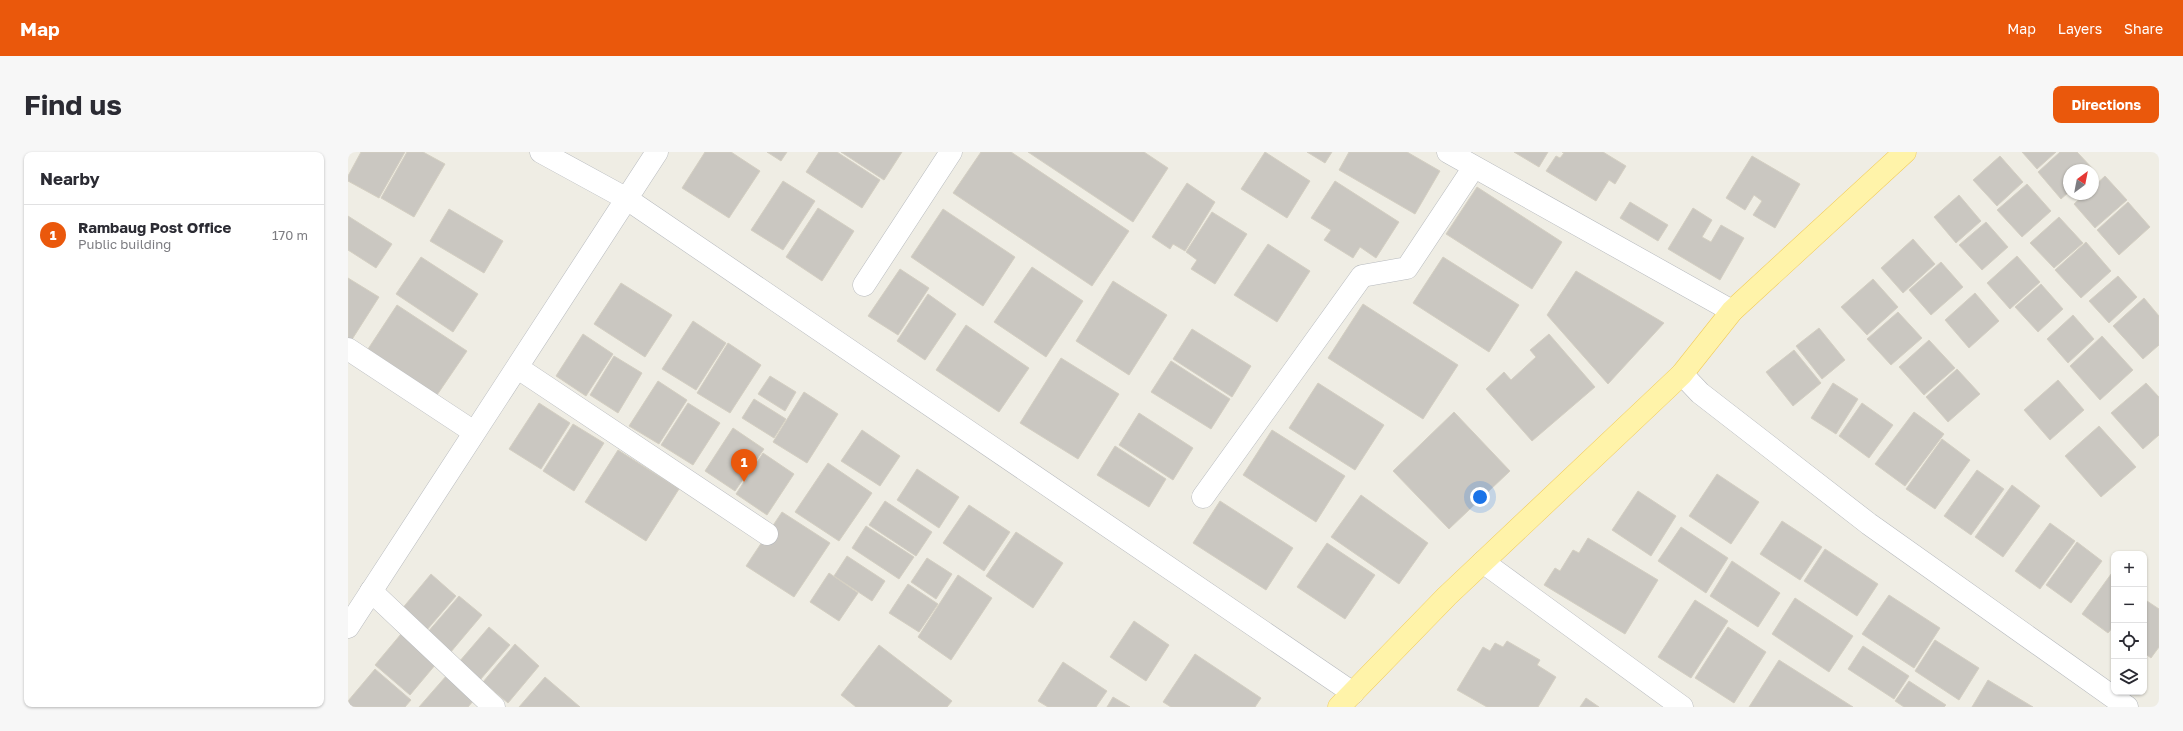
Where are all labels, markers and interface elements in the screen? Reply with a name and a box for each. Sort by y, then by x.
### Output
text: Map [20,17,60,40]
text: Map [2007,20,2036,37]
text: Layers [2058,20,2102,37]
text: Share [2124,20,2163,37]
button: Directions [2053,86,2159,123]
text: Find us [24,88,122,121]
north arrow [2063,164,2099,200]
text: Nearby [40,168,100,189]
text: Rambaug Post Office [78,218,231,236]
text: 1 [50,227,56,243]
text: 170 m [272,227,308,243]
text: Public building [78,236,171,252]
pin: 1 [731,449,757,482]
your location [1470,487,1490,507]
map controls [2111,551,2147,695]
button: + [2111,551,2147,587]
button: − [2111,587,2147,623]
button: locate [2111,623,2147,659]
button: layers [2111,659,2147,695]

